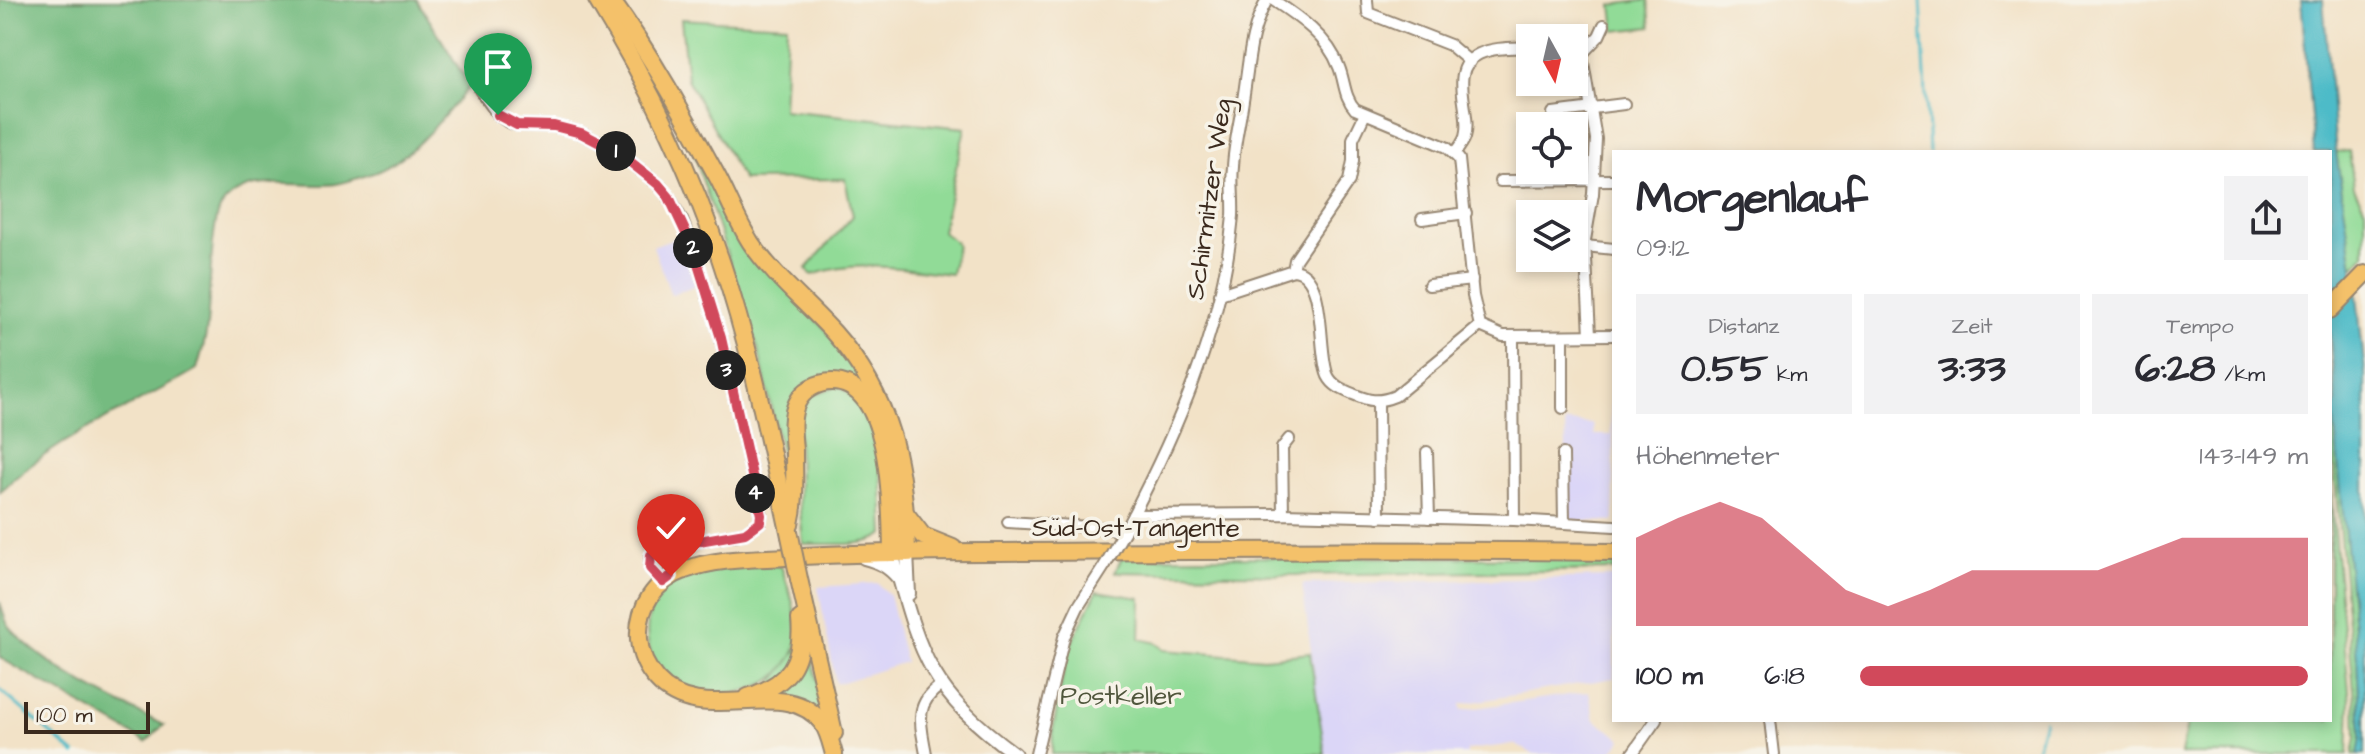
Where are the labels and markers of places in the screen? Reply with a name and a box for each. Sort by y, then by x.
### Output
pin [464,33,532,115]
pin: 1 [596,131,636,171]
pin: 2 [673,228,713,268]
pin: 3 [706,350,746,390]
pin: 4 [735,473,775,513]
pin [637,494,705,576]

